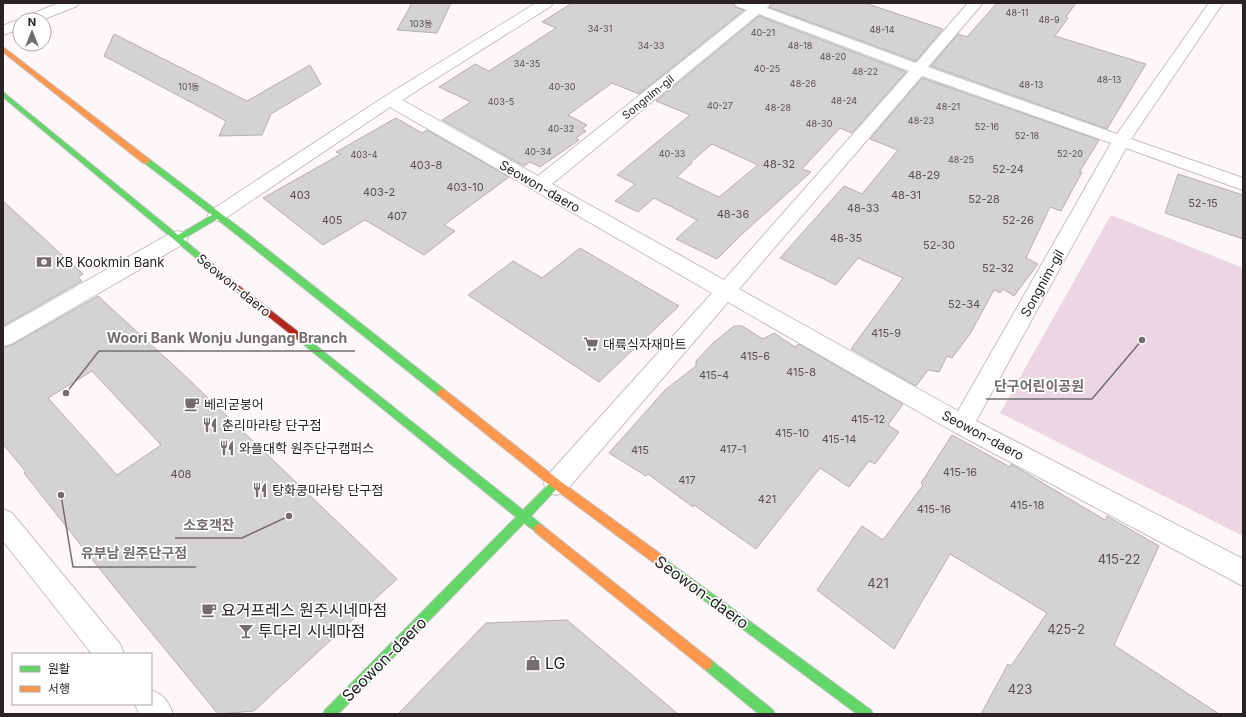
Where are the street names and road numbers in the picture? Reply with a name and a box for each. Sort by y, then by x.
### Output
street label: Songnim-gil [619,72,677,122]
street label: Seowon-daero [497,156,583,216]
street label: Songnim-gil [1017,247,1067,319]
street label: Seowon-daero [194,250,274,320]
street label: Seowon-daero [939,407,1027,463]
street label: Seowon-daero [651,551,753,633]
street label: Seowon-daero [337,612,431,706]

